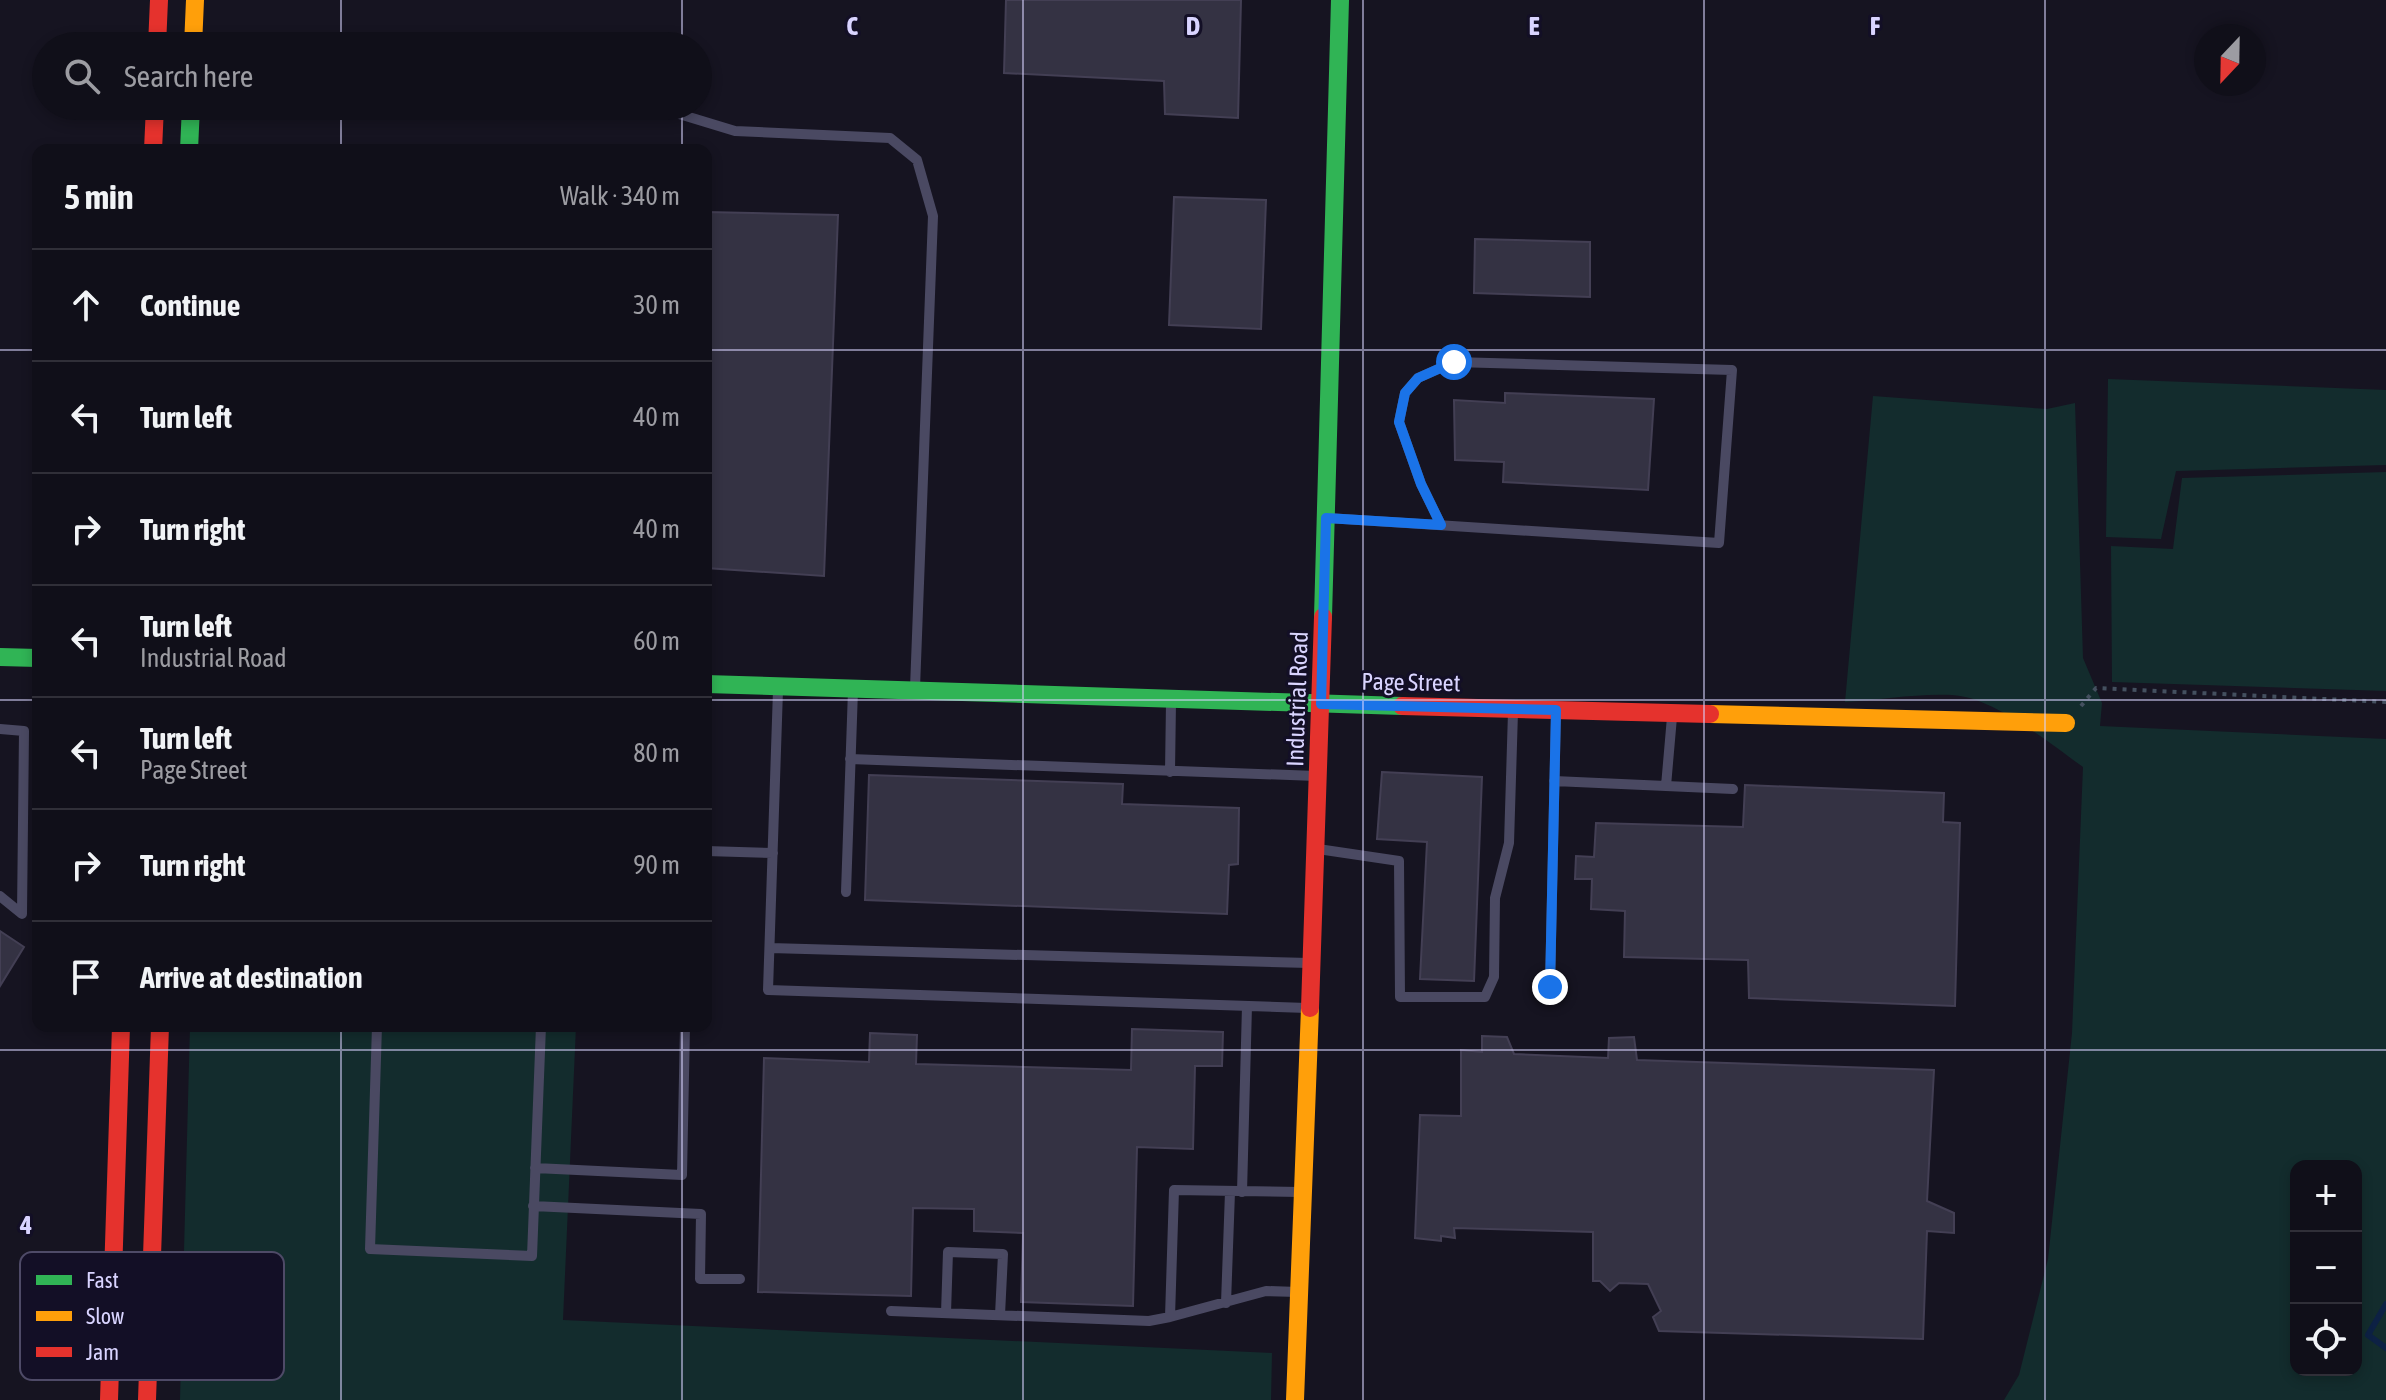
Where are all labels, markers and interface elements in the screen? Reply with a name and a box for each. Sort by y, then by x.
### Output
text: C [846,11,858,41]
text: D [1186,11,1200,41]
text: E [1528,11,1540,41]
text: F [1870,11,1881,41]
north arrow [2194,24,2266,96]
search box [32,32,712,120]
icon: search [60,54,104,98]
text: Search here [124,59,253,93]
text: 5 min [64,177,133,216]
text: Walk · 340 m [560,181,680,211]
icon: ahead [64,283,108,327]
text: Continue [140,288,240,322]
text: 30 m [633,290,680,320]
route start [1436,344,1472,380]
icon: left [64,395,108,439]
text: Turn left [140,400,232,434]
text: 40 m [633,402,680,432]
icon: right [64,507,108,551]
text: Turn right [140,512,246,546]
text: 40 m [633,514,680,544]
text: Turn left [140,609,232,643]
icon: left [64,619,108,663]
text: 60 m [633,626,680,656]
street label: Industrial Road [1281,631,1313,767]
text: Industrial Road [140,643,287,673]
street label: Page Street [1361,668,1461,696]
text: Turn left [140,721,232,755]
icon: left [64,731,108,775]
text: 80 m [633,738,680,768]
text: Page Street [140,755,247,785]
icon: right [64,843,108,887]
text: Turn right [140,848,246,882]
text: 90 m [633,850,680,880]
icon: arrive [64,955,108,999]
text: Arrive at destination [140,960,362,994]
route end [1532,969,1568,1005]
map controls [2290,1160,2362,1376]
button: + [2290,1160,2362,1232]
text: 4 [19,1210,32,1240]
button: − [2290,1232,2362,1304]
legend [20,1252,284,1380]
text: Fast [86,1267,119,1293]
text: Slow [86,1303,124,1329]
button: locate [2290,1304,2362,1376]
text: Jam [86,1339,119,1365]

